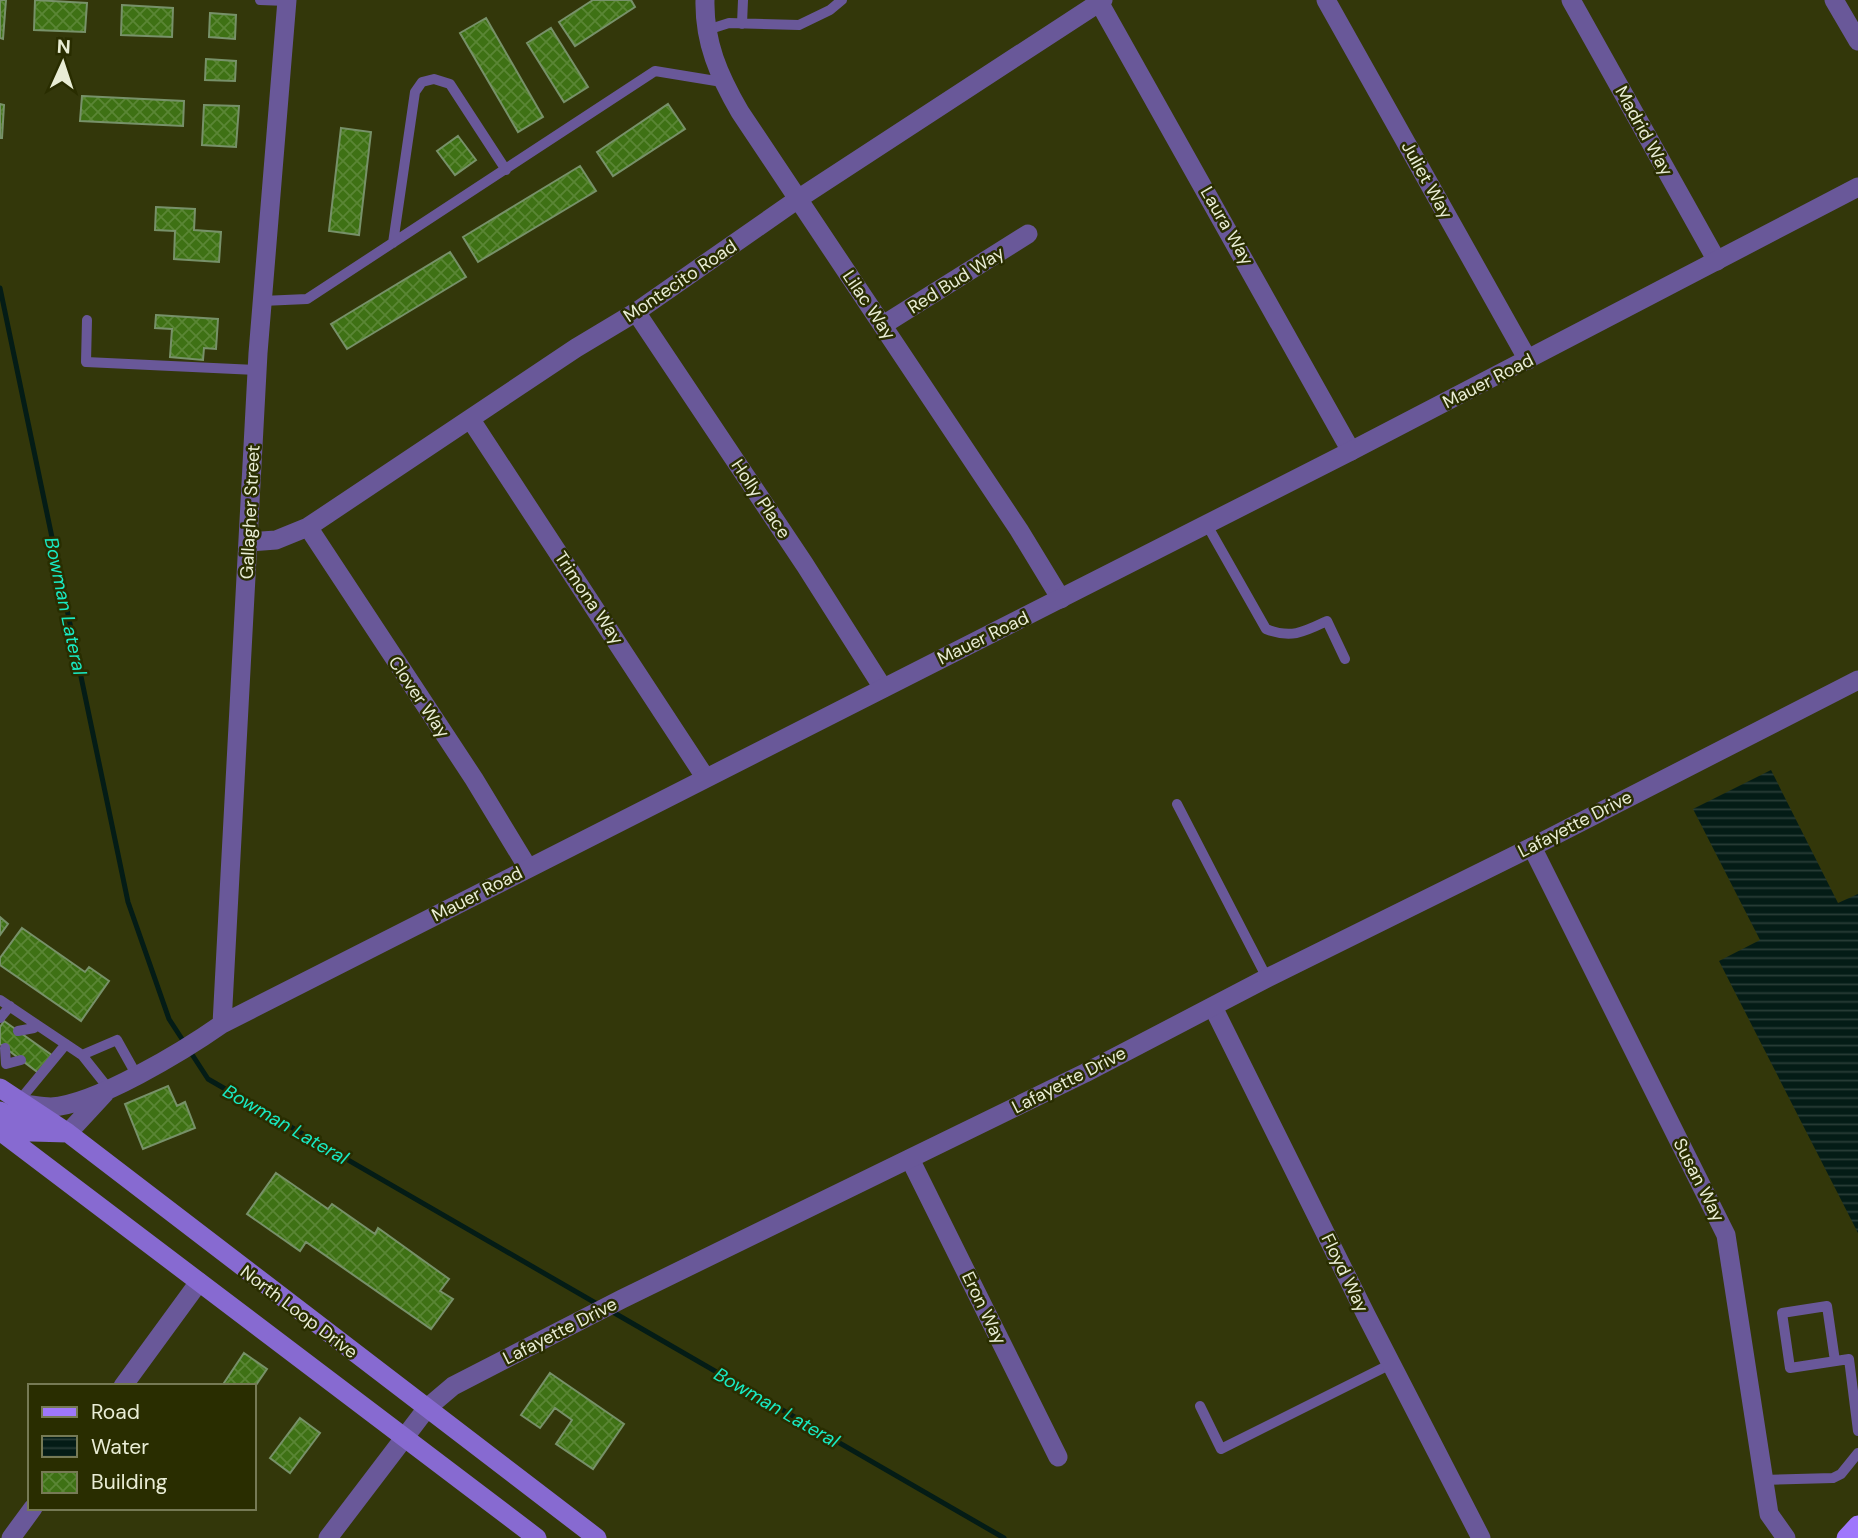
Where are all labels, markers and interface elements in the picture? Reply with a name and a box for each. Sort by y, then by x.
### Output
north arrow [28,28,98,98]
text: N [56,34,71,59]
street label: Madrid Way [1609,82,1679,180]
street label: Juliet Way [1396,137,1458,223]
street label: Laura Way [1195,182,1259,270]
street label: Montecito Road [619,234,741,328]
street label: Red Bud Way [903,241,1009,319]
street label: Lilac Way [837,266,901,344]
street label: Mauer Road [1439,348,1537,414]
street label: Gallagher Street [235,444,265,580]
street label: Holly Place [726,455,796,543]
water label: Bowman Lateral [39,535,93,678]
street label: Trimona Way [549,547,629,649]
street label: Mauer Road [933,606,1033,670]
street label: Clover Way [383,651,455,743]
street label: Lafayette Drive [1514,785,1636,863]
street label: Mauer Road [428,861,526,927]
street label: Lafayette Drive [1008,1041,1130,1119]
water label: Bowman Lateral [219,1078,354,1171]
street label: Susan Way [1668,1134,1730,1226]
street label: Floyd Way [1316,1230,1374,1316]
street label: North Loop Drive [235,1260,363,1364]
street label: Eron Way [956,1268,1012,1348]
street label: Lafayette Drive [499,1292,621,1370]
water label: Bowman Lateral [710,1361,845,1454]
legend [28,1384,256,1510]
text: Road [91,1398,140,1426]
text: Water [91,1433,149,1461]
text: Building [91,1468,168,1496]

